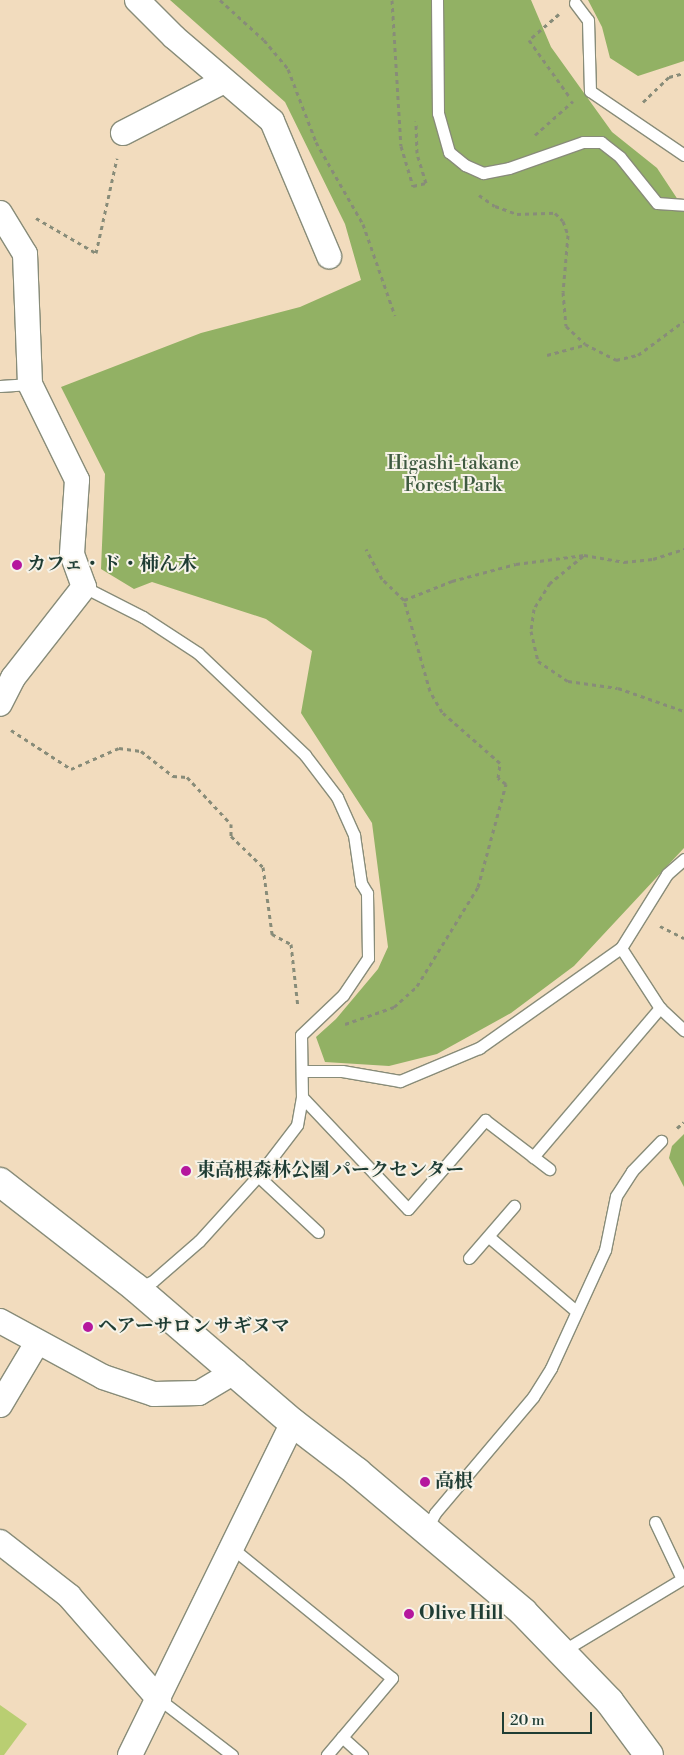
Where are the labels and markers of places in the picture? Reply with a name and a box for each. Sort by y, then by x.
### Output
place label: カフェ・ド・柿ん木 [27,554,198,576]
marker: カフェ・ド・柿ん木 [11,559,23,571]
place label: 東高根森林公園 パークセンター [196,1160,465,1182]
marker: 東高根森林公園 パークセンター [180,1165,192,1177]
place label: ヘアーサロン サギヌマ [98,1316,290,1338]
marker: ヘアーサロン サギヌマ [82,1321,94,1333]
place label: 高根 [435,1471,473,1493]
marker: 高根 [419,1476,431,1488]
place label: Olive Hill [419,1603,504,1625]
marker: Olive Hill [403,1608,415,1620]

